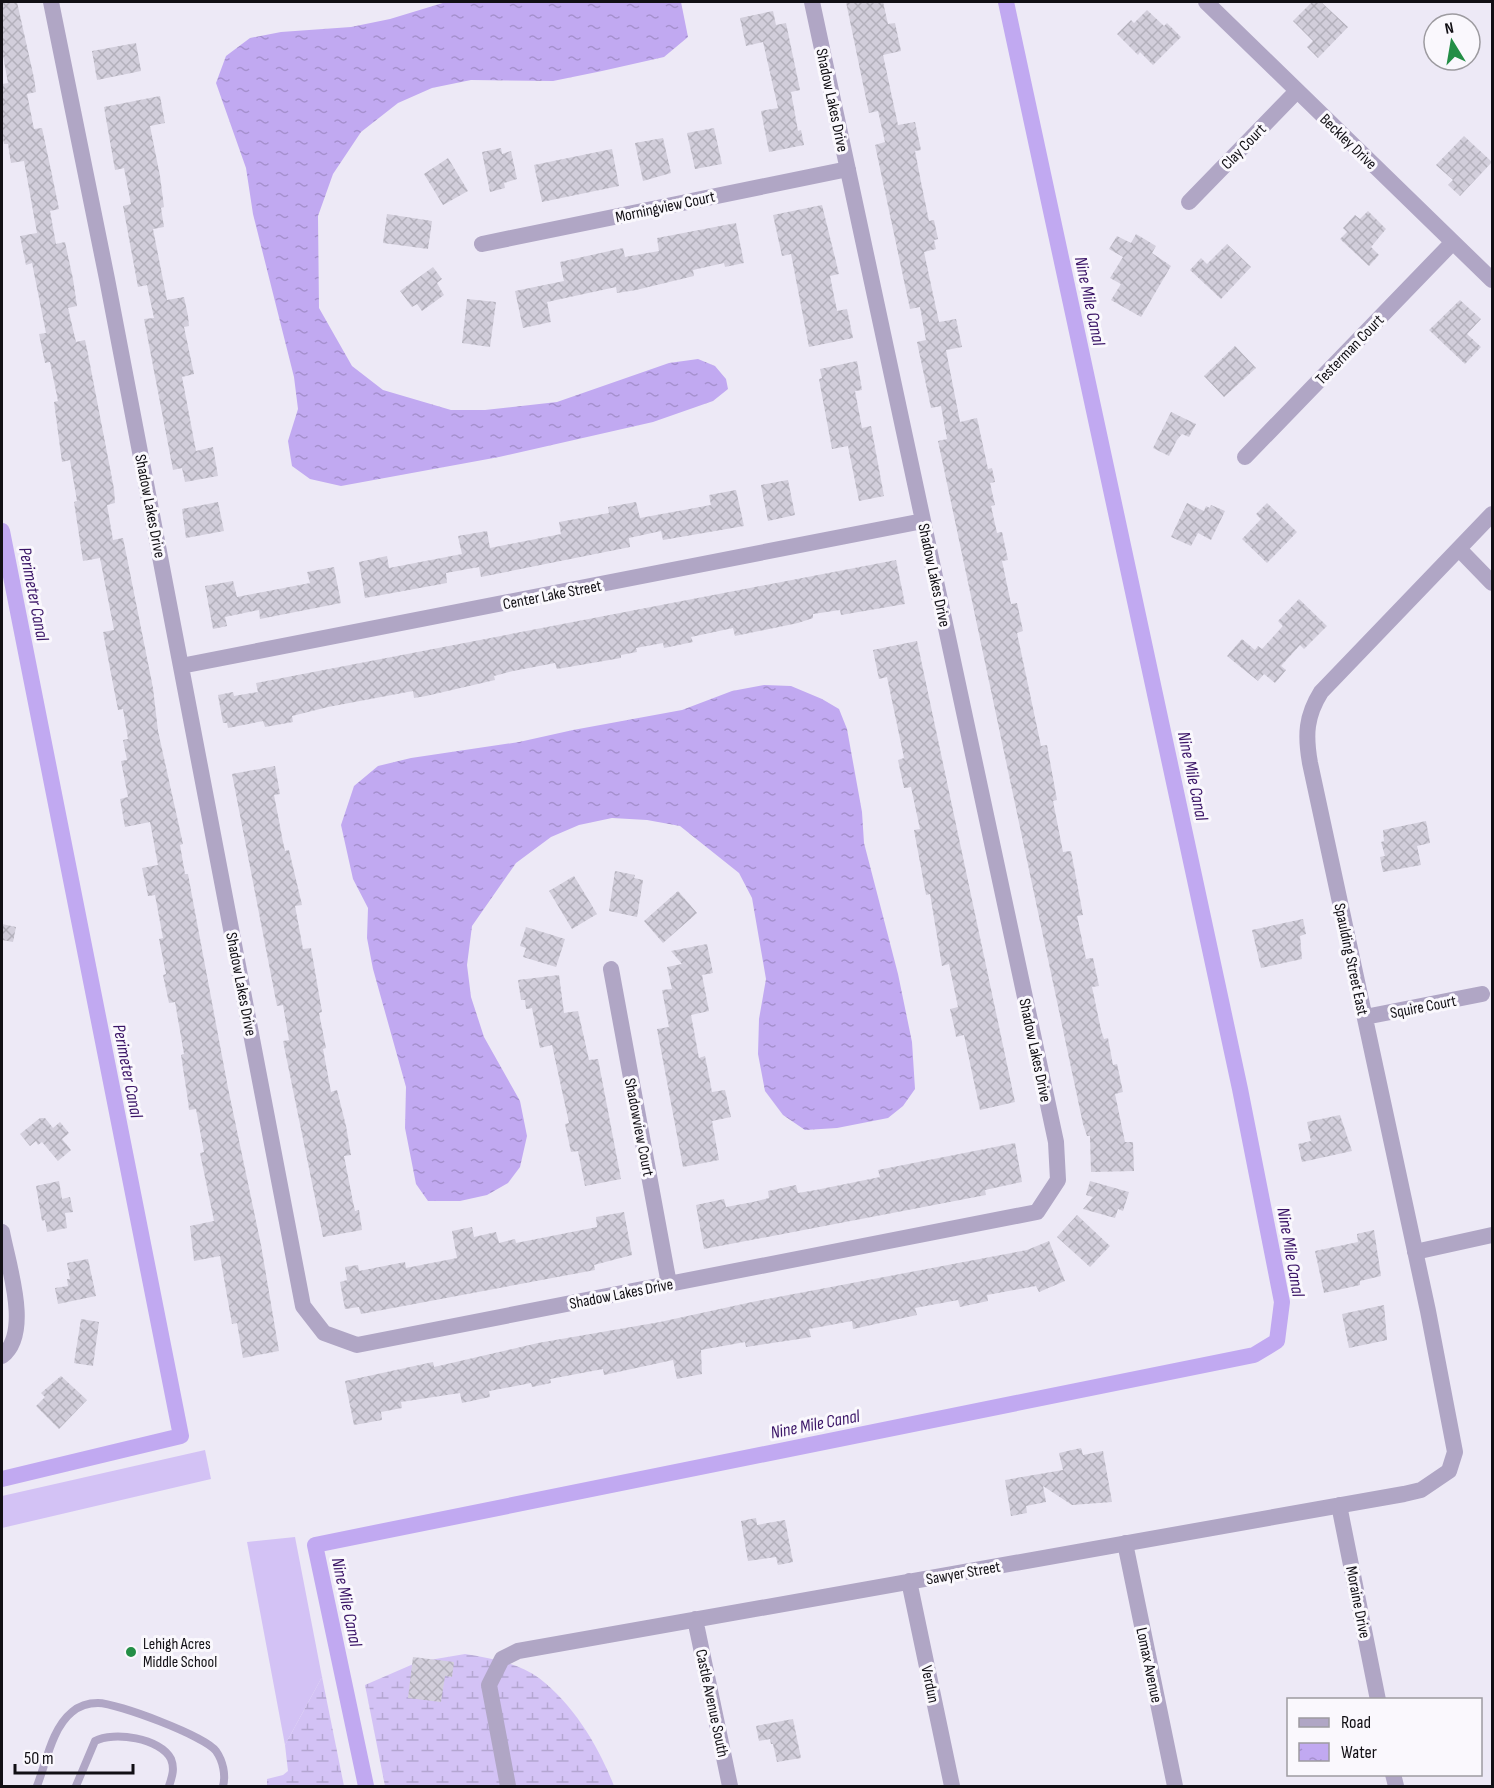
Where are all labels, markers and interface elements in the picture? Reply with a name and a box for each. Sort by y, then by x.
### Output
north arrow [1422,12,1482,72]
text: N [1443,19,1455,39]
street label: Shadow Lakes Drive [811,47,852,154]
street label: Beckley Drive [1315,110,1380,174]
street label: Clay Court [1218,120,1270,174]
street label: Morningview Court [614,188,717,227]
water label: Nine Mile Canal [1070,255,1109,348]
street label: Testerman Court [1312,311,1388,389]
street label: Shadow Lakes Drive [130,453,169,560]
street label: Shadow Lakes Drive [913,522,954,629]
water label: Perimeter Canal [14,545,53,643]
street label: Center Lake Street [501,577,603,614]
water label: Nine Mile Canal [1173,730,1212,823]
street label: Spaulding Street East [1329,902,1372,1017]
street label: Shadow Lakes Drive [221,931,260,1038]
street label: Squire Court [1389,992,1458,1023]
street label: Shadow Lakes Drive [1014,997,1055,1104]
water label: Perimeter Canal [108,1022,147,1120]
street label: Shadowview Court [620,1076,657,1178]
water label: Nine Mile Canal [1272,1206,1309,1299]
street label: Shadow Lakes Drive [568,1275,675,1314]
water label: Nine Mile Canal [769,1405,862,1443]
water label: Nine Mile Canal [327,1556,366,1649]
street label: Sawyer Street [925,1558,1002,1589]
street label: Moraine Drive [1341,1564,1374,1640]
street label: Lomax Avenue [1131,1626,1166,1705]
place label: Lehigh Acres Middle School [143,1635,217,1672]
marker: Lehigh Acres Middle School [124,1645,138,1659]
street label: Castle Avenue South [691,1648,732,1759]
street label: Verdun [916,1664,943,1705]
legend [1287,1698,1482,1776]
text: Road [1341,1712,1371,1733]
scale bar [15,1737,134,1775]
text: Water [1341,1742,1377,1763]
text: 50 m [24,1748,54,1769]

